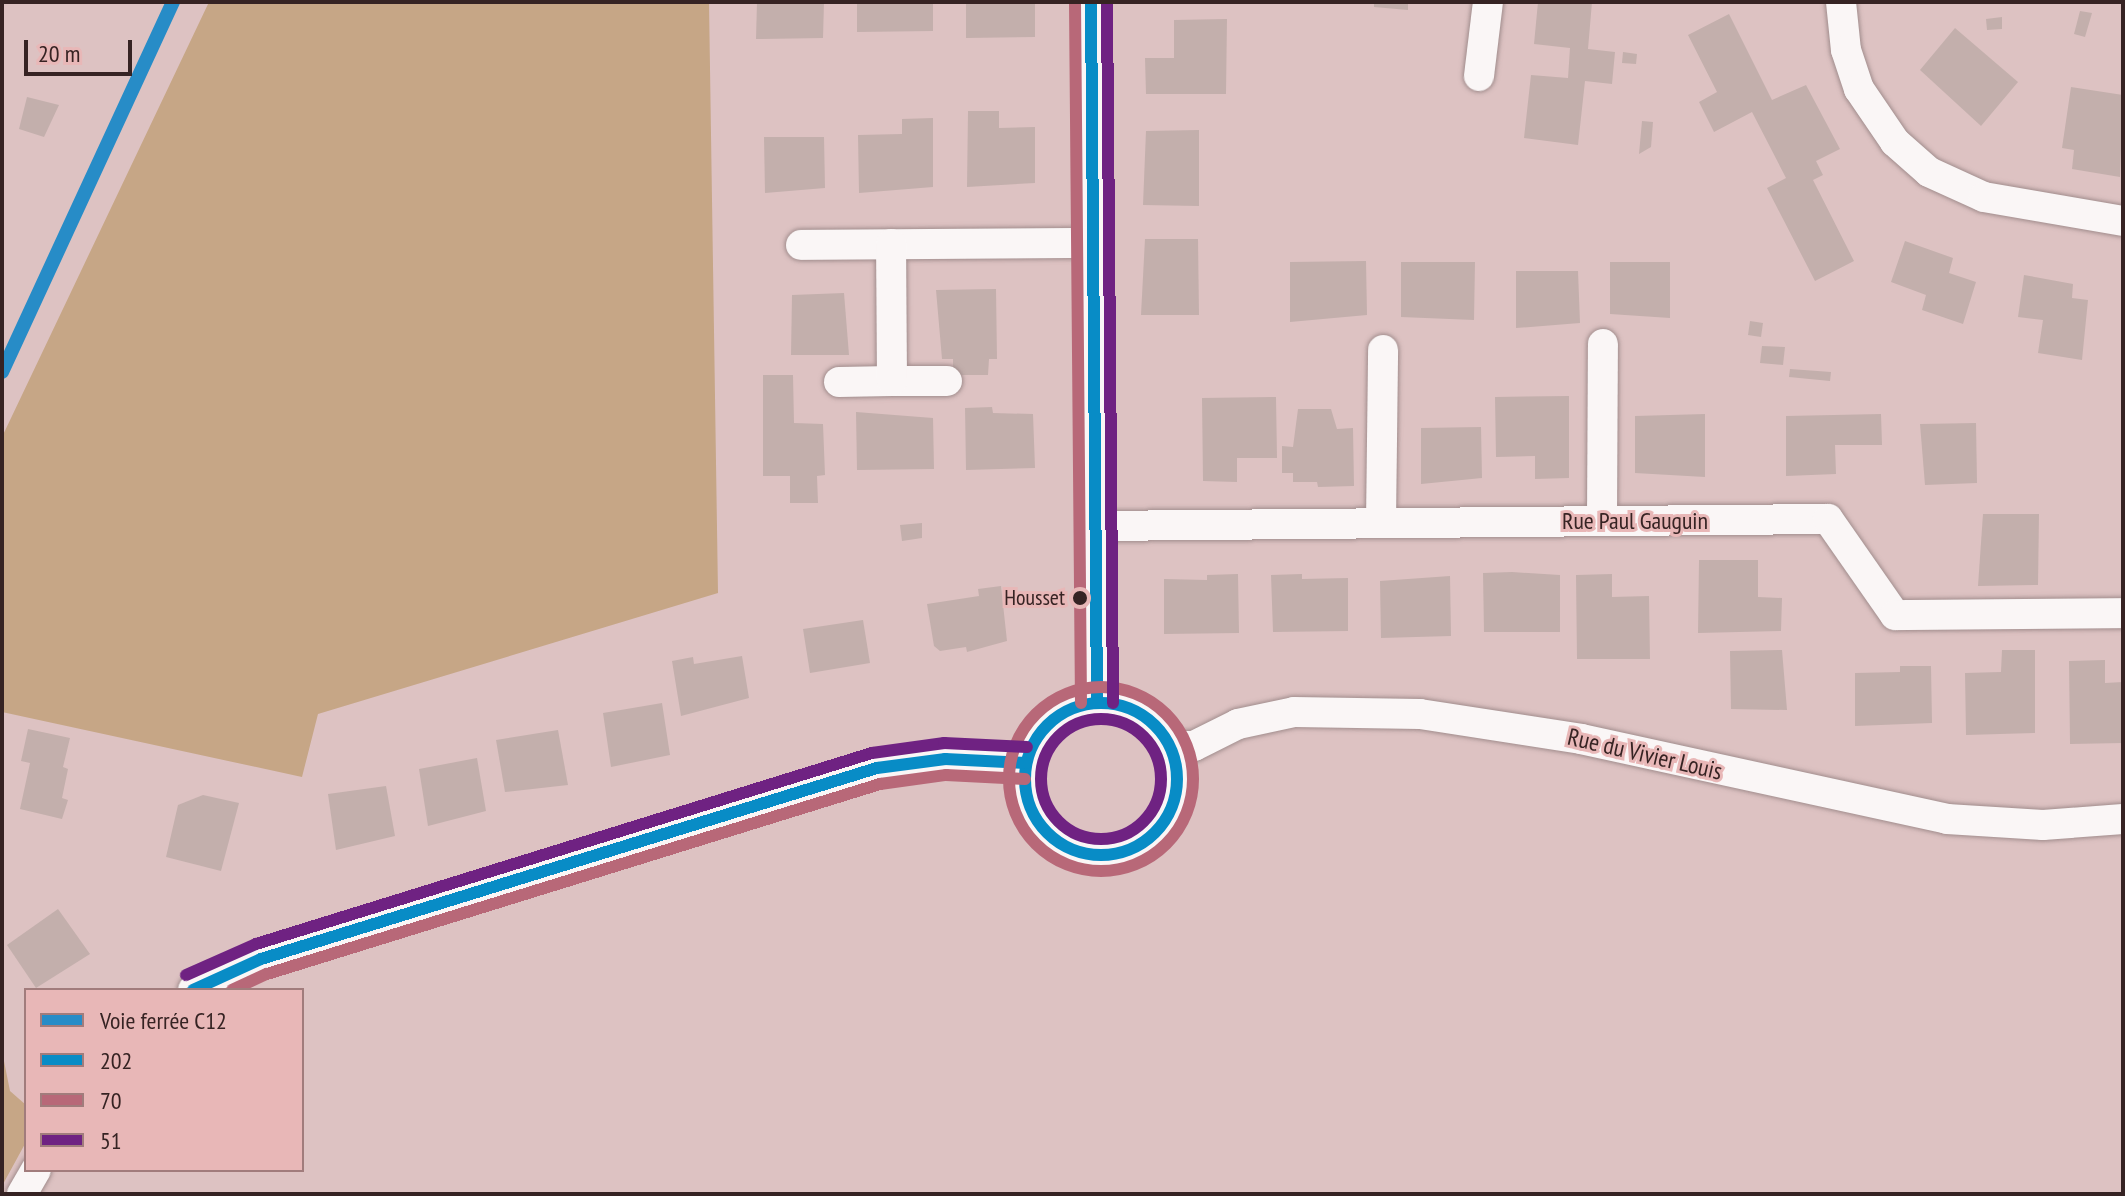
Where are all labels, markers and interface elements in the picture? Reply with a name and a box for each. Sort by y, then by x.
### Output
scale bar [28,24,136,74]
text: 20 m [38,38,80,69]
street label: Rue Paul Gauguin [1562,507,1708,535]
place label: Housset [1004,585,1065,611]
marker: Housset [1072,590,1088,606]
street label: Rue du Vivier Louis [1565,722,1725,786]
legend [24,988,304,1172]
text: Voie ferrée C12 [100,1005,227,1036]
text: 202 [100,1045,132,1076]
text: 70 [100,1085,122,1116]
text: 51 [100,1125,122,1156]

